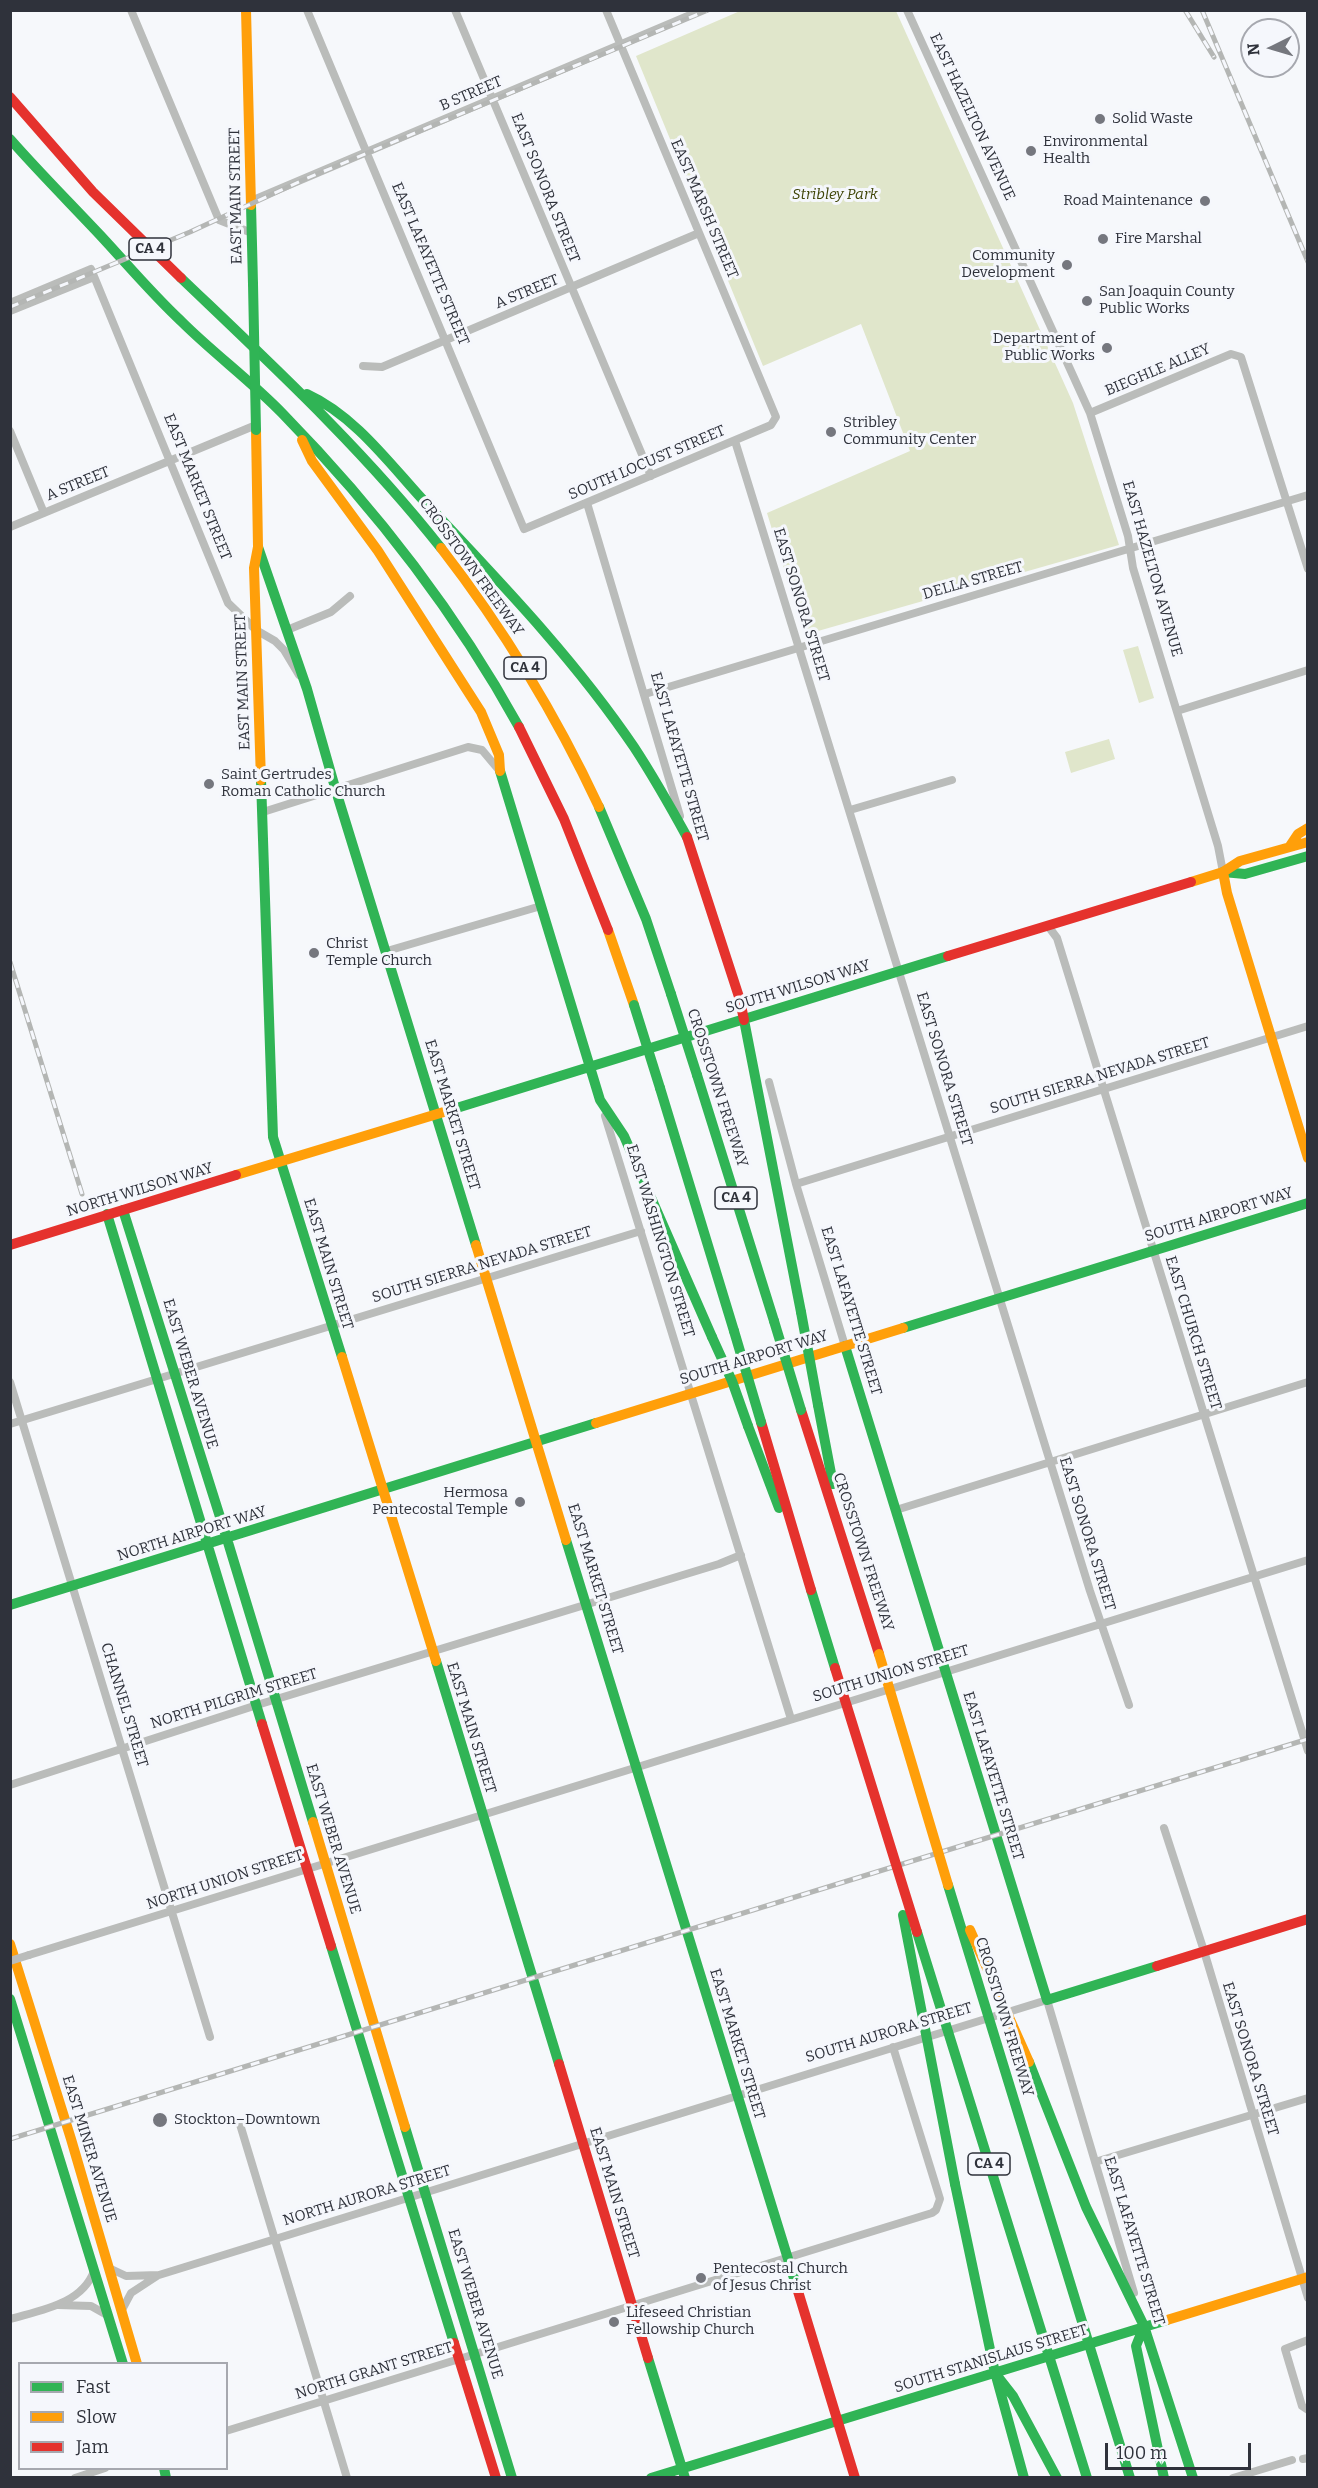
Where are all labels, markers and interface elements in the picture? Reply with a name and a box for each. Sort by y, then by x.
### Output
north arrow [1240,18,1300,78]
street label: EAST HAZELTON AVENUE [925,31,1019,203]
text: N [1244,42,1264,56]
street label: B STREET [437,73,505,115]
place label: Solid Waste [1112,110,1193,128]
street label: EAST SONORA STREET [507,111,583,265]
marker: Solid Waste [1093,112,1107,126]
street label: EAST MAIN STREET [226,128,246,264]
place label: Environmental Health [1043,133,1148,168]
street label: EAST MARSH STREET [666,136,742,282]
marker: Environmental Health [1024,144,1038,158]
street label: EAST LAFAYETTE STREET [387,180,473,348]
park label: Stribley Park [792,186,878,204]
place label: Road Maintenance [1063,192,1193,210]
marker: Road Maintenance [1198,194,1212,208]
place label: Fire Marshal [1115,230,1202,248]
marker: Fire Marshal [1096,232,1110,246]
road number: CA 4 [129,238,171,260]
place label: Community Development [961,247,1055,282]
marker: Community Development [1060,258,1074,272]
street label: A STREET [492,271,562,313]
place label: San Joaquin County Public Works [1099,283,1235,318]
marker: San Joaquin County Public Works [1080,294,1094,308]
place label: Department of Public Works [993,330,1095,365]
street label: BIEGHLE ALLEY [1103,340,1213,400]
marker: Department of Public Works [1100,341,1114,355]
street label: EAST MARKET STREET [159,411,235,563]
place label: Stribley Community Center [843,414,976,449]
street label: SOUTH LOCUST STREET [566,422,728,504]
marker: Stribley Community Center [824,425,838,439]
street label: A STREET [43,463,113,505]
street label: EAST HAZELTON AVENUE [1118,479,1186,659]
street label: CROSSTOWN FREEWAY [415,495,527,639]
street label: EAST SONORA STREET [769,526,833,684]
street label: DELLA STREET [921,558,1025,604]
street label: EAST MAIN STREET [232,613,254,751]
road number: CA 4 [504,657,546,679]
street label: EAST LAFAYETTE STREET [646,670,712,844]
place label: Saint Gertrudes Roman Catholic Church [221,766,385,801]
marker: Saint Gertrudes Roman Catholic Church [202,777,216,791]
place label: Christ Temple Church [326,935,432,970]
marker: Christ Temple Church [307,946,321,960]
street label: SOUTH WILSON WAY [723,956,873,1018]
street label: EAST SONORA STREET [912,990,976,1148]
street label: CROSSTOWN FREEWAY [683,1006,751,1170]
street label: SOUTH SIERRA NEVADA STREET [988,1034,1212,1118]
street label: EAST MARKET STREET [420,1037,484,1193]
street label: EAST WASHINGTON STREET [622,1142,698,1340]
street label: NORTH WILSON WAY [65,1159,215,1221]
street label: SOUTH AIRPORT WAY [1143,1184,1295,1246]
road number: CA 4 [715,1187,757,1209]
street label: EAST MAIN STREET [299,1196,357,1332]
street label: SOUTH SIERRA NEVADA STREET [370,1223,594,1307]
street label: EAST LAFAYETTE STREET [817,1224,885,1398]
street label: EAST CHURCH STREET [1161,1254,1225,1412]
street label: EAST WEBER AVENUE [159,1297,221,1451]
street label: SOUTH AIRPORT WAY [678,1327,830,1389]
street label: EAST SONORA STREET [1055,1455,1119,1613]
street label: CROSSTOWN FREEWAY [829,1470,897,1634]
place label: Hermosa Pentecostal Temple [372,1484,508,1519]
marker: Hermosa Pentecostal Temple [513,1495,527,1509]
street label: EAST MARKET STREET [563,1501,627,1657]
street label: NORTH AIRPORT WAY [115,1503,269,1565]
street label: CHANNEL STREET [96,1641,152,1769]
street label: SOUTH UNION STREET [811,1642,971,1706]
street label: EAST MAIN STREET [442,1660,500,1796]
street label: NORTH PILGRIM STREET [148,1665,320,1733]
street label: EAST LAFAYETTE STREET [959,1689,1027,1863]
street label: EAST WEBER AVENUE [302,1762,364,1916]
street label: NORTH UNION STREET [144,1846,306,1914]
street label: CROSSTOWN FREEWAY [971,1935,1037,2099]
street label: EAST MARKET STREET [705,1966,769,2122]
street label: EAST SONORA STREET [1218,1980,1282,2138]
street label: SOUTH AURORA STREET [804,1999,974,2067]
street label: EAST MINER AVENUE [58,2073,120,2225]
marker: Stockton–Downtown [151,2111,169,2129]
place label: Stockton–Downtown [174,2111,320,2129]
street label: EAST MAIN STREET [585,2125,643,2261]
road number: CA 4 [968,2153,1010,2175]
street label: EAST LAFAYETTE STREET [1100,2154,1168,2328]
street label: NORTH AURORA STREET [281,2162,453,2230]
street label: EAST WEBER AVENUE [444,2227,506,2381]
place label: Pentecostal Church of Jesus Christ [713,2260,848,2295]
marker: Pentecostal Church of Jesus Christ [694,2271,708,2285]
place label: Lifeseed Christian Fellowship Church [626,2304,754,2339]
marker: Lifeseed Christian Fellowship Church [607,2315,621,2329]
street label: SOUTH STANISLAUS STREET [892,2321,1090,2397]
street label: NORTH GRANT STREET [293,2338,455,2404]
legend [18,2362,228,2470]
text: Fast [76,2376,111,2398]
text: Slow [76,2406,116,2428]
scale bar [1108,2431,1254,2469]
text: Jam [76,2436,109,2458]
text: 100 m [1116,2442,1167,2464]

